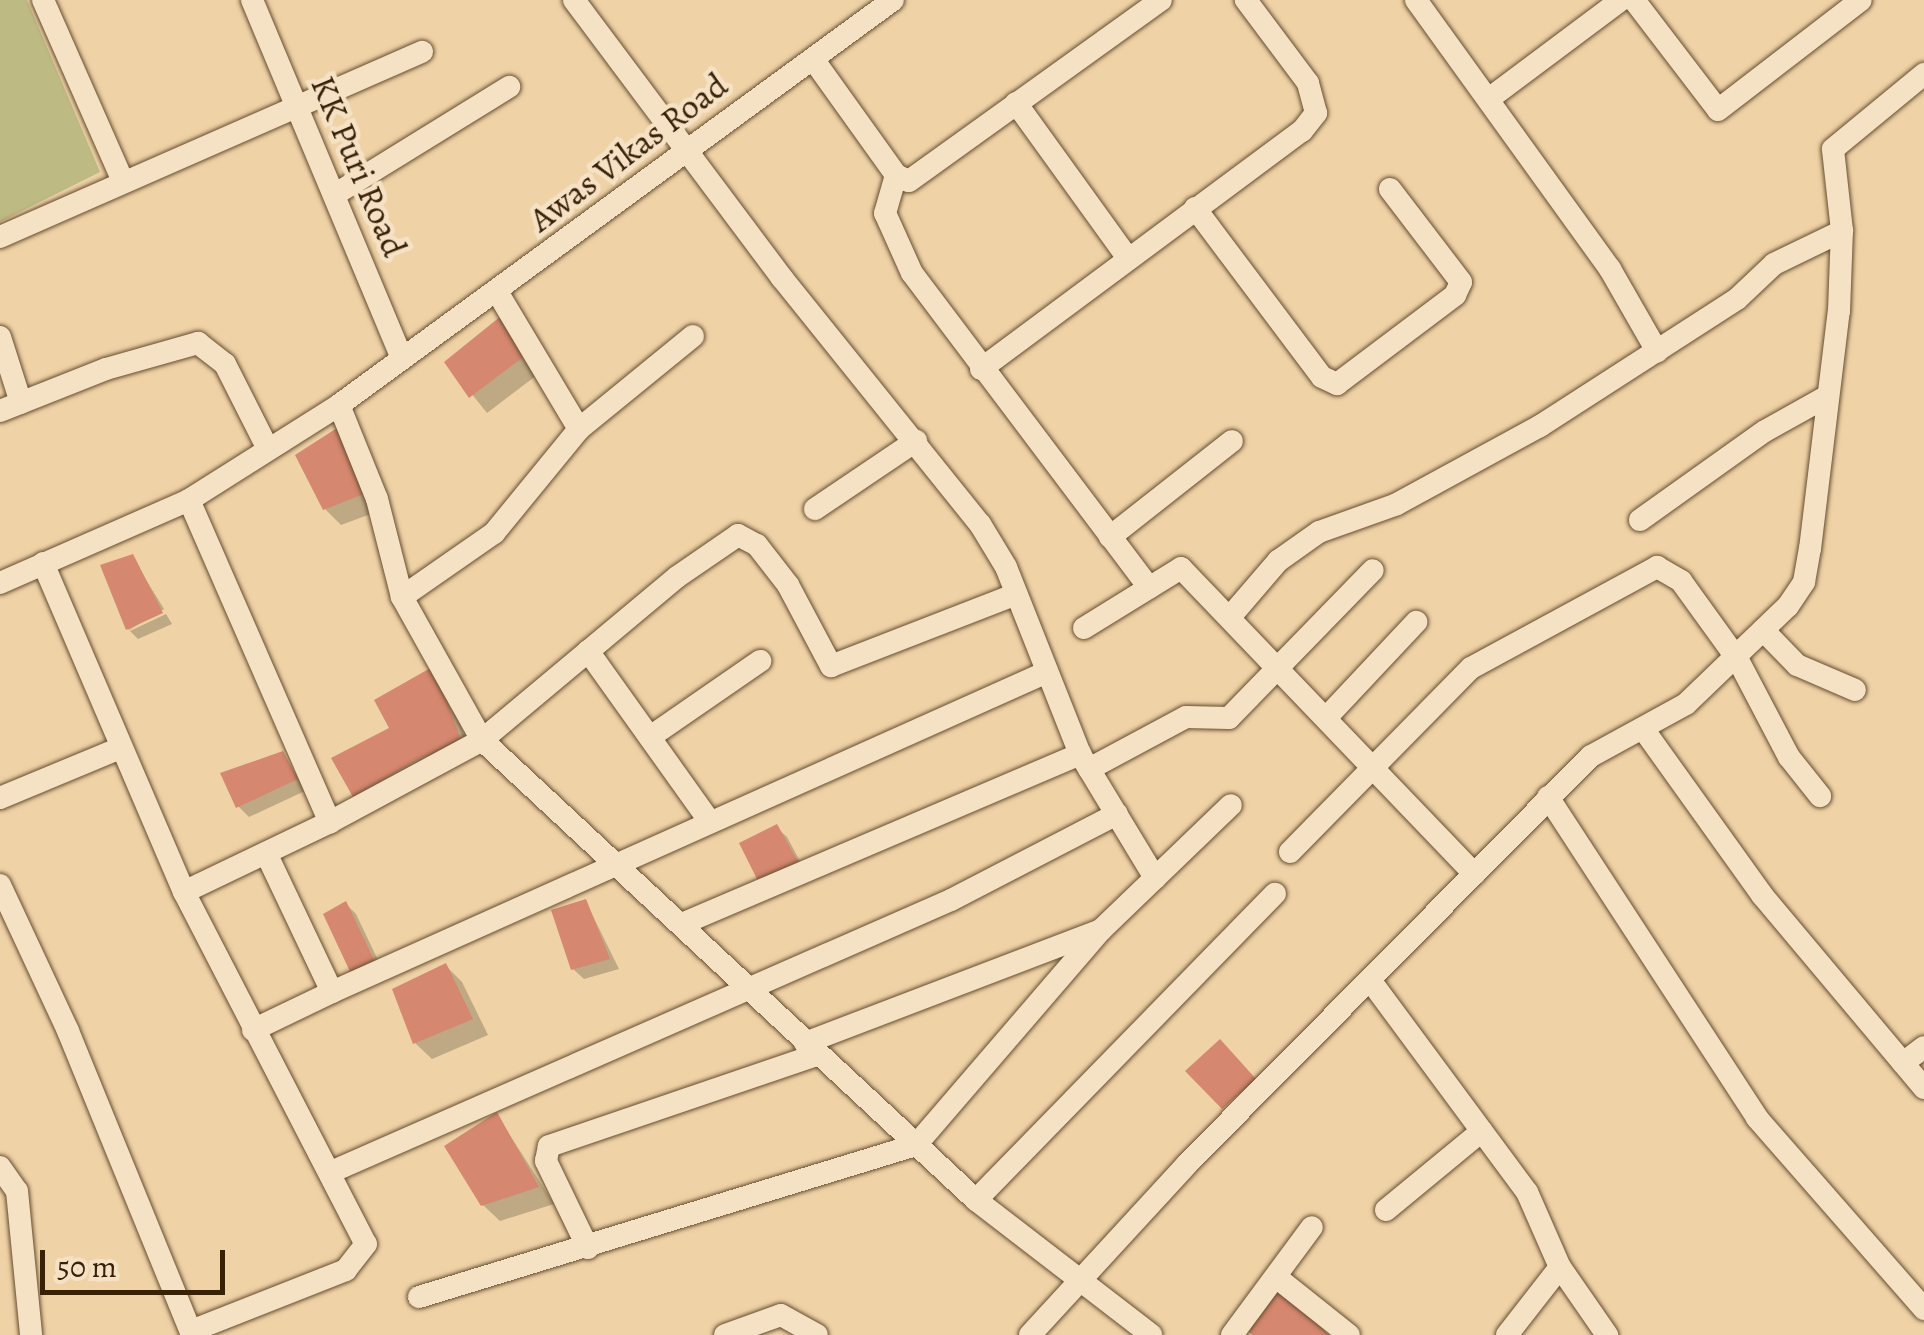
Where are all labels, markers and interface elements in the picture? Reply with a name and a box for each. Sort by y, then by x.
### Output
street label: Awas Vikas Road [520,64,736,240]
street label: KK Puri Road [302,69,416,263]
scale bar [45,1230,230,1292]
text: 50 m [57,1247,117,1287]

